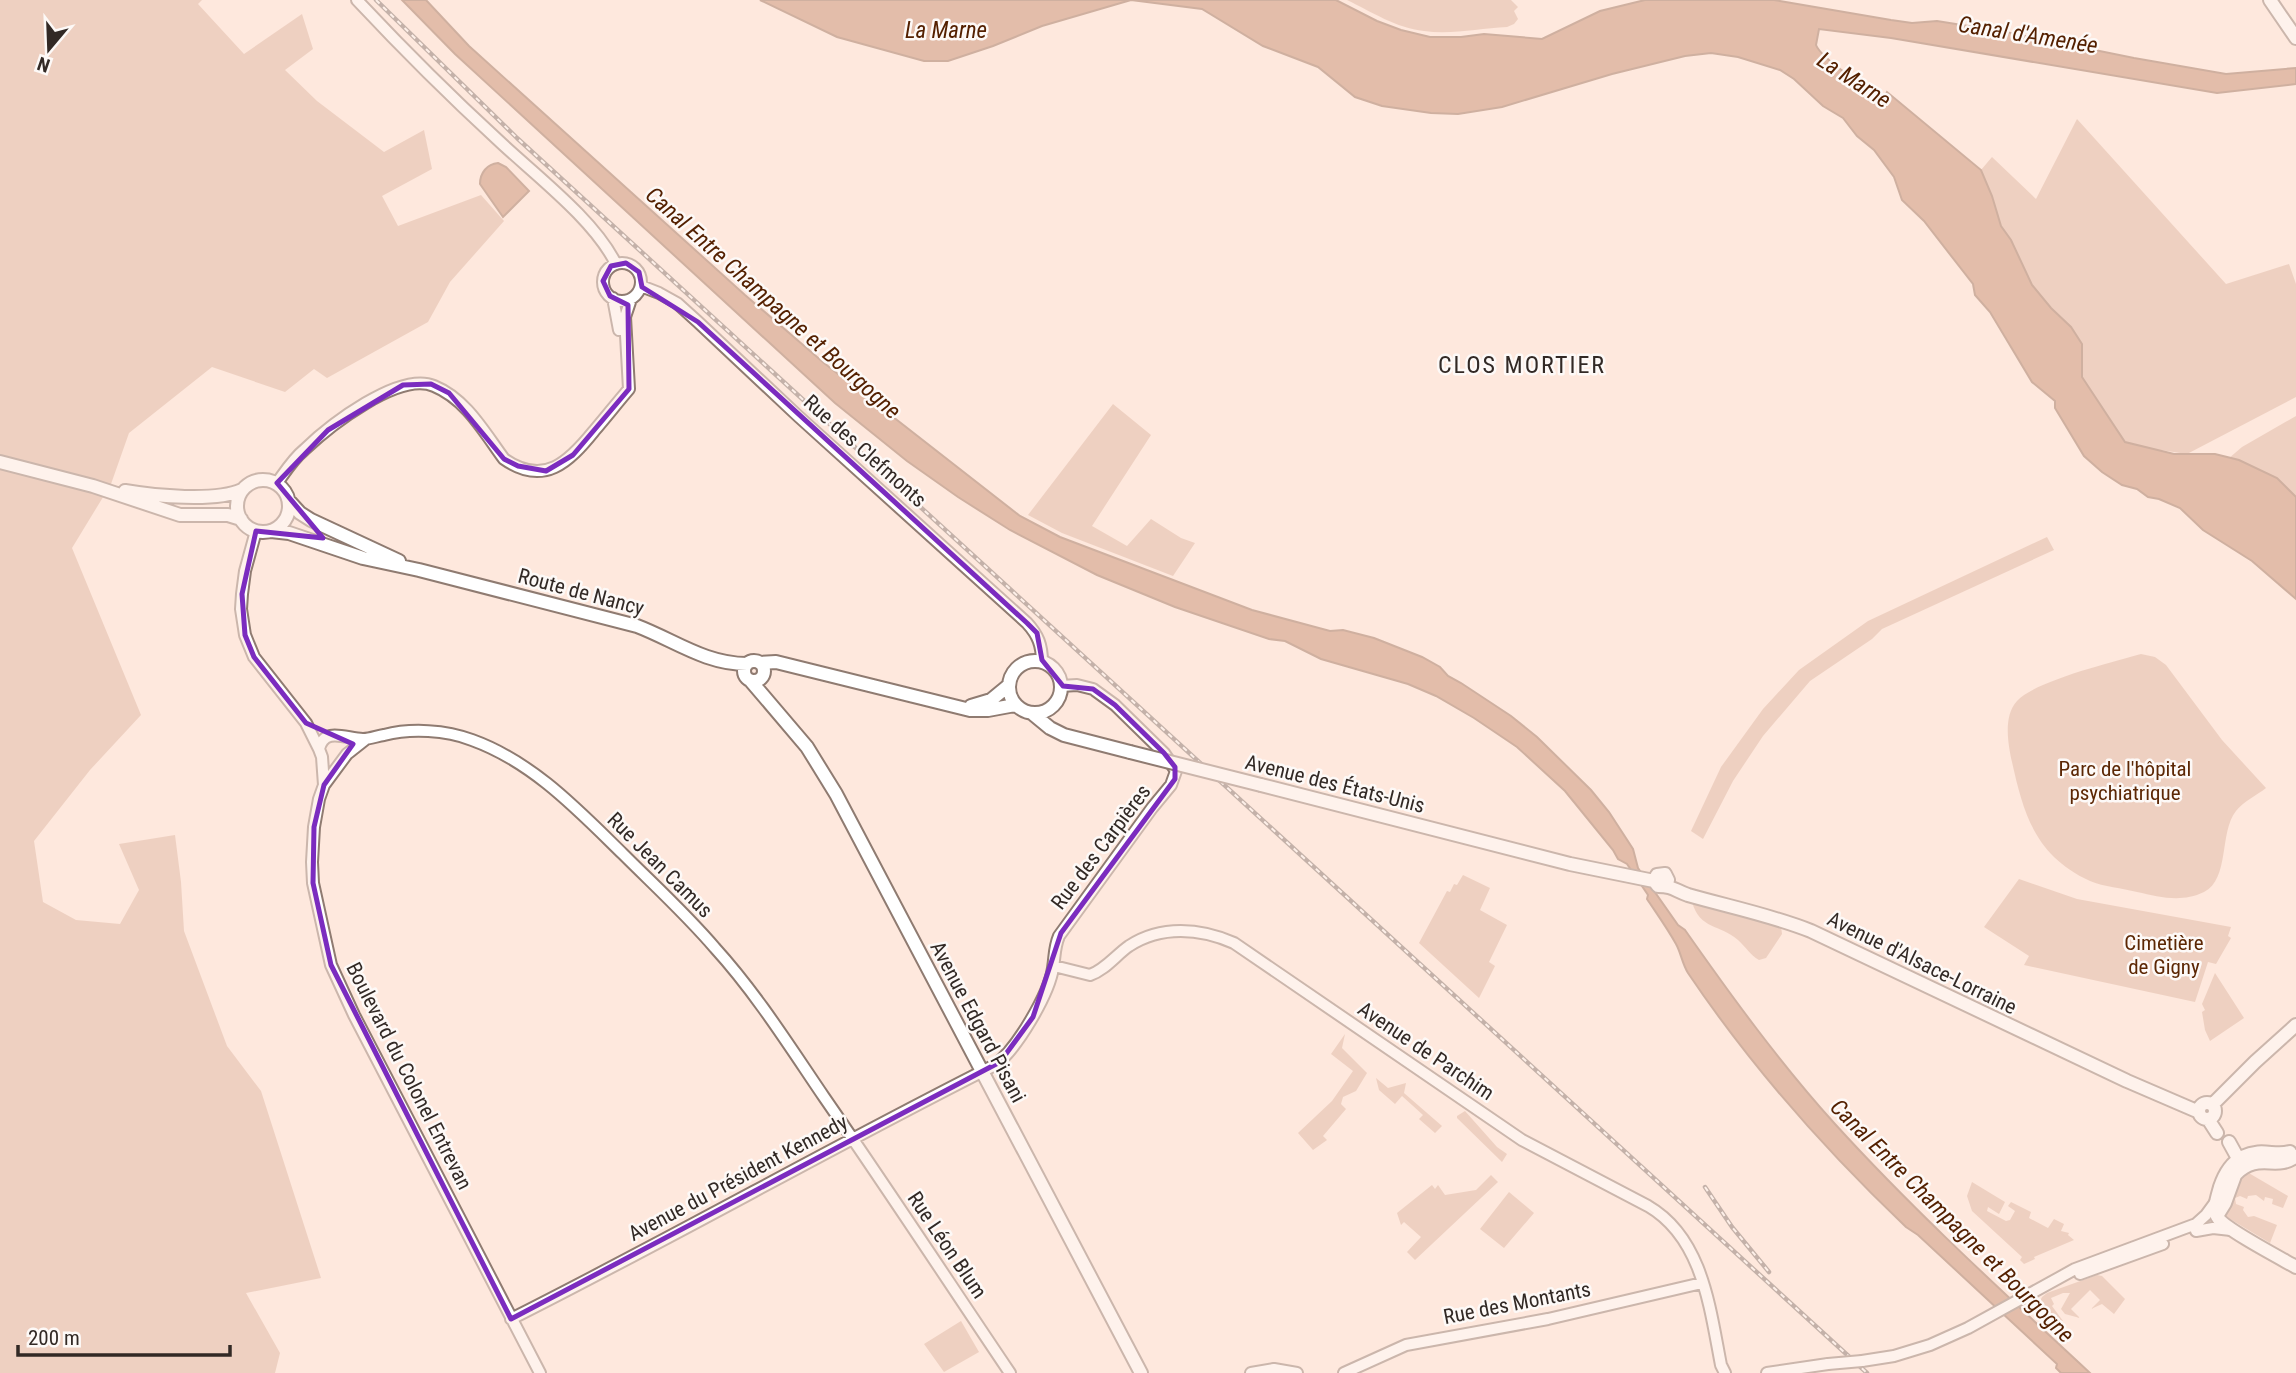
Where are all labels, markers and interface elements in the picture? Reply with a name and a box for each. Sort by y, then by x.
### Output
water label: Canal d'Amenée [1956,11,2100,59]
north arrow [14,14,84,84]
water label: La Marne [905,17,987,44]
water label: La Marne [1812,46,1896,114]
text: N [34,52,53,77]
water label: Canal Entre Champagne et Bourgogne [640,181,906,425]
district label: CLOS MORTIER [1438,351,1606,379]
street label: Rue des Clefmonts [799,390,931,512]
street label: Route de Nancy [515,564,647,620]
street label: Avenue des États-Unis [1243,750,1427,818]
park label: Parc de l'hôpital psychiatrique [2059,757,2191,805]
street label: Rue des Carpières [1046,780,1156,914]
street label: Rue Jean Camus [603,808,717,922]
street label: Avenue d'Alsace-Lorraine [1824,907,2021,1019]
park label: Cimetière de Gigny [2124,931,2204,979]
street label: Avenue Edgard Pisani [925,937,1031,1107]
street label: Boulevard du Colonel Entrevan [341,958,477,1194]
street label: Avenue de Parchim [1354,997,1498,1105]
water label: Canal Entre Champagne et Bourgogne [1825,1094,2079,1348]
street label: Avenue du Président Kennedy [624,1110,852,1246]
street label: Rue Léon Blum [902,1187,992,1303]
street label: Rue des Montants [1441,1277,1593,1329]
scale bar [18,1314,229,1358]
text: 200 m [28,1326,80,1350]

